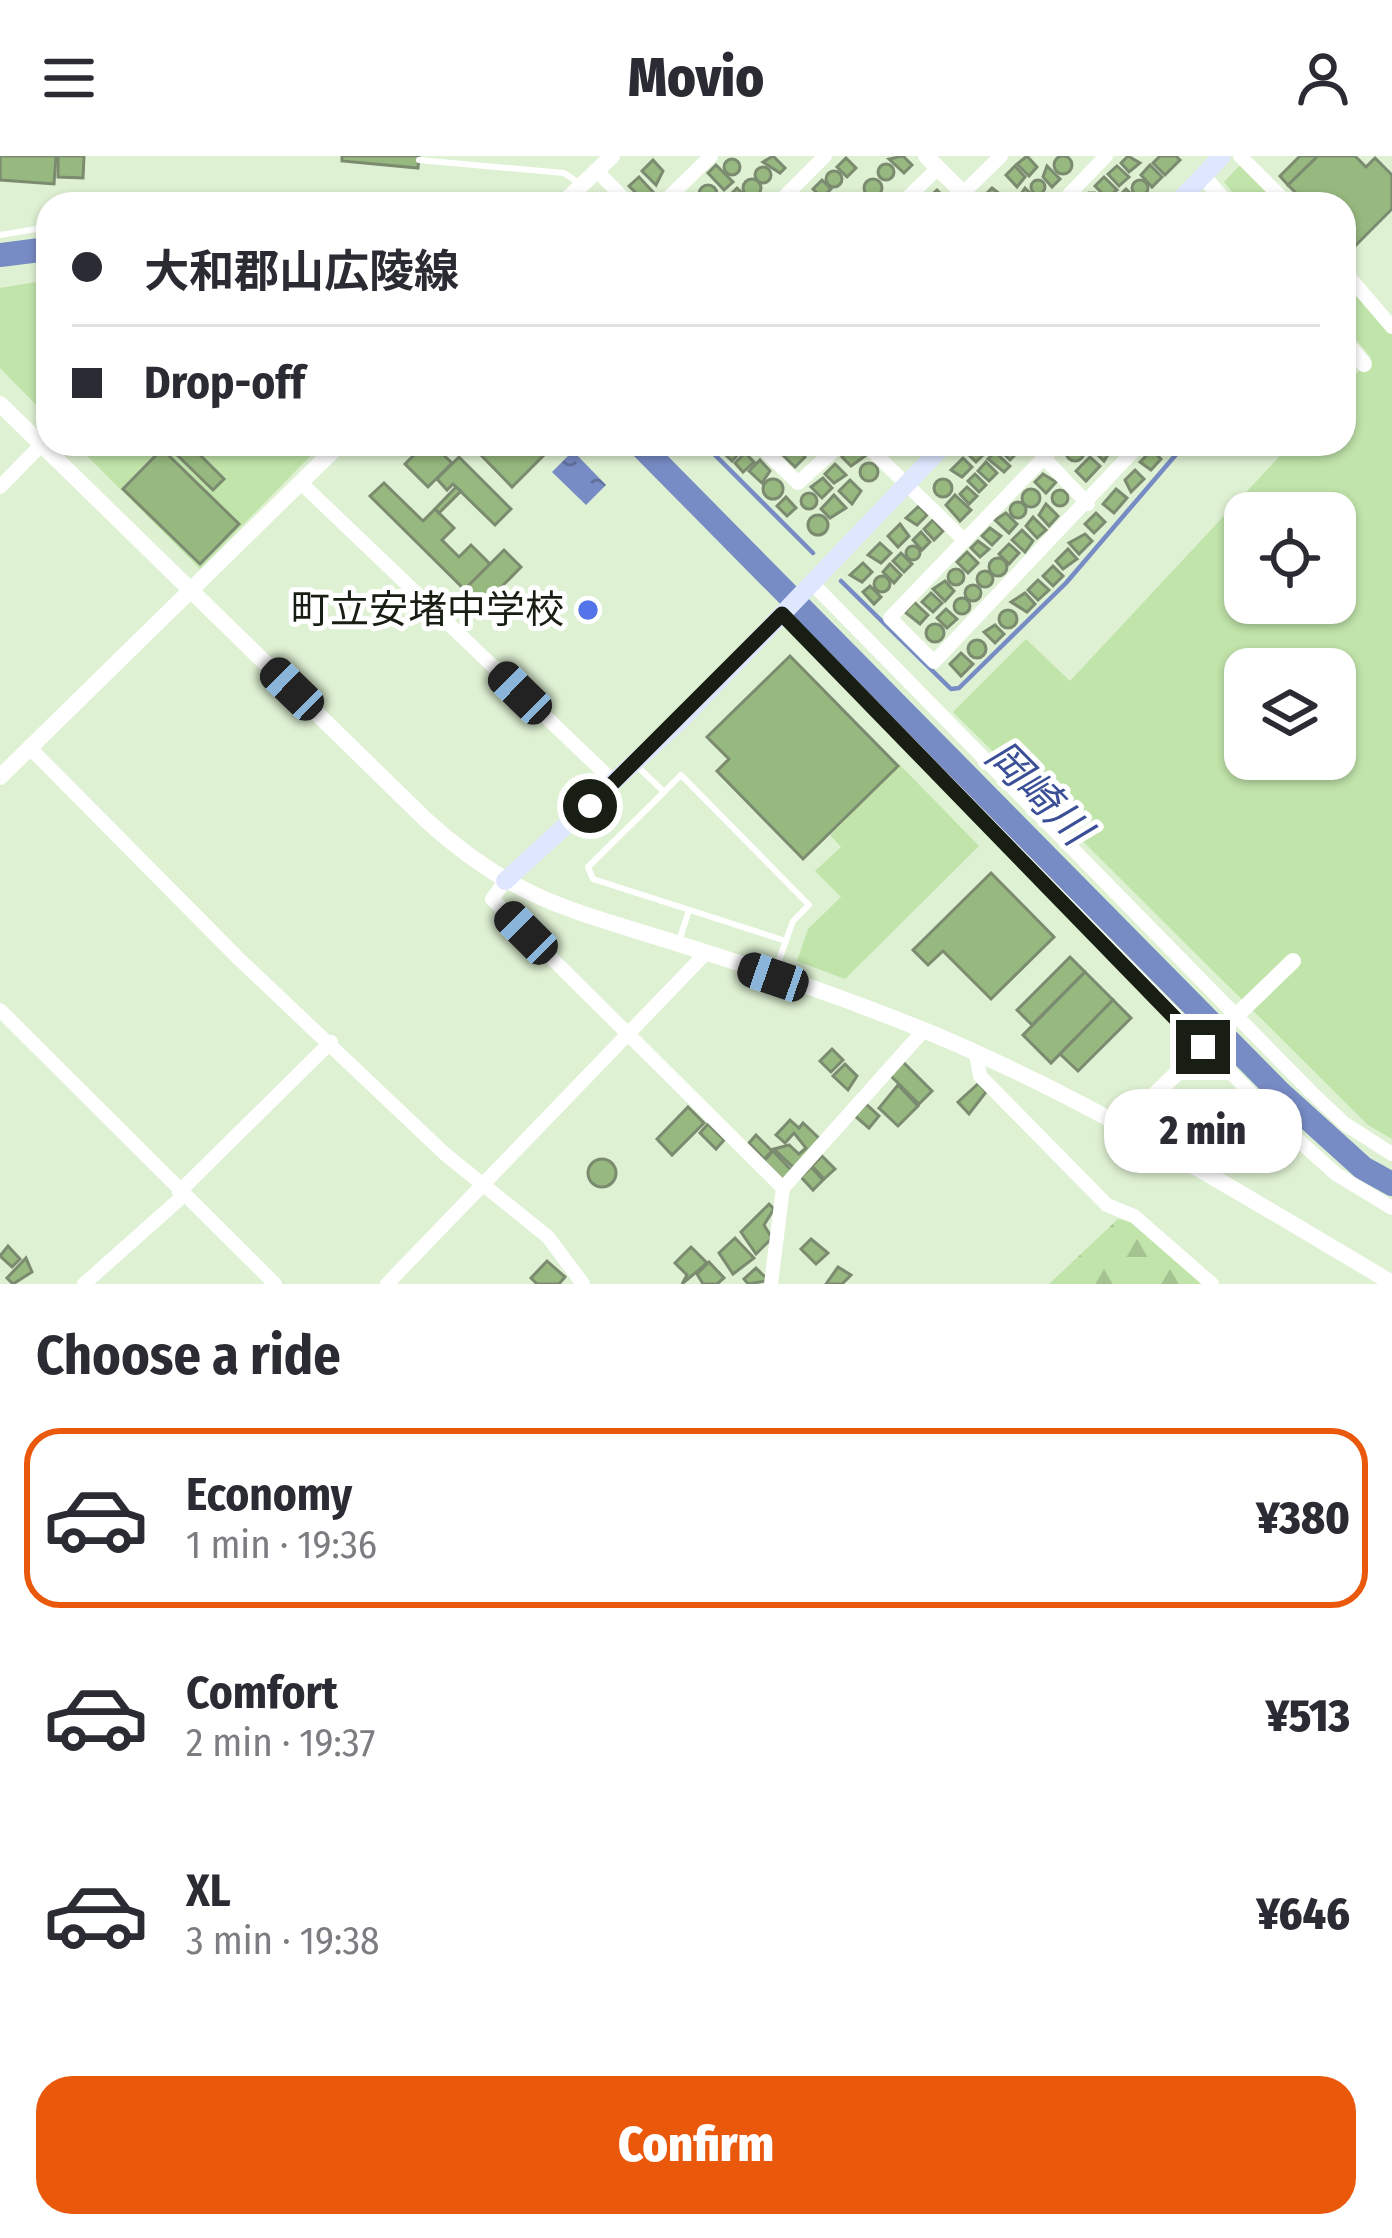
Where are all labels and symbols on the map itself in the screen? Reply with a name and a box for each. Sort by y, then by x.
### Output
place label: 町立安堵中学校 [291,587,564,633]
marker: 町立安堵中学校 [575,597,601,623]
car [254,651,330,727]
car [482,655,558,731]
water label: 岡崎川 [976,731,1103,858]
route start [563,779,617,833]
car [488,895,564,971]
car [733,948,813,1006]
route end [1176,1020,1230,1074]
callout: 2 min [1104,1089,1302,1173]

